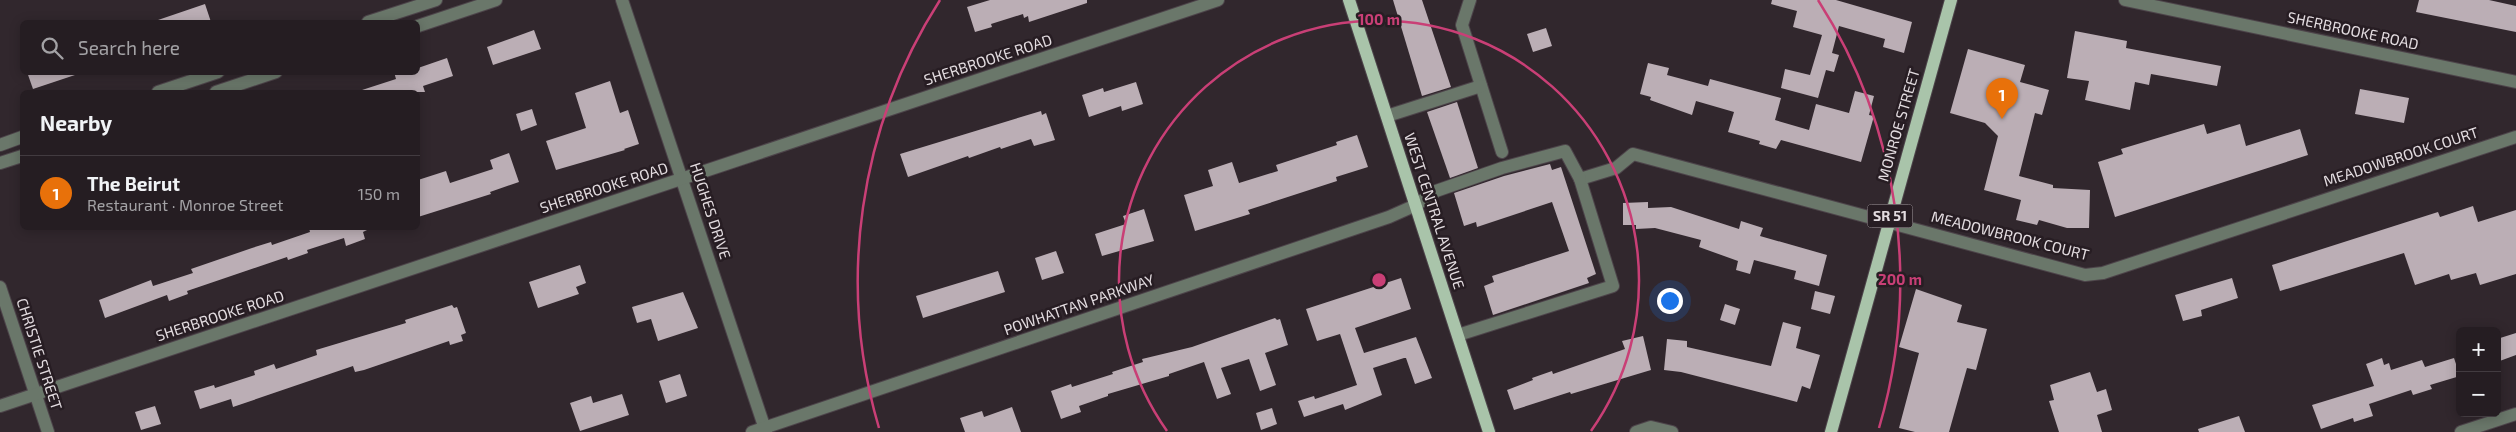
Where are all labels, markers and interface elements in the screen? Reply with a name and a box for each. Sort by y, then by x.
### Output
street label: SHERBROOKE ROAD [2286,7,2421,53]
text: 100 m [1358,10,1400,28]
search box [20,20,420,75]
street label: SHERBROOKE ROAD [921,30,1054,88]
icon: search [38,34,66,62]
text: Search here [78,36,180,59]
street label: MONROE STREET [1873,66,1923,183]
pin: 1 [1986,78,2018,119]
text: Nearby [40,110,112,135]
street label: MEADOWBROOK COURT [2321,122,2481,190]
street label: WEST CENTRAL AVENUE [1401,130,1469,291]
street label: SHERBROOKE ROAD [537,158,670,216]
street label: HUGHES DRIVE [687,160,735,261]
text: The Beirut [87,172,180,195]
text: 1 [53,184,59,203]
text: 150 m [358,184,400,203]
text: Restaurant · Monroe Street [87,195,283,214]
road number: SR 51 [1868,205,1912,228]
street label: MEADOWBROOK COURT [1929,207,2091,263]
street label: POWHATTAN PARKWAY [1001,270,1157,338]
text: 200 m [1878,270,1922,288]
centre of rings [1370,271,1388,289]
street label: SHERBROOKE ROAD [153,286,286,344]
your location [1657,288,1683,314]
street label: CHRISTIE STREET [13,296,67,412]
map controls [2456,327,2501,417]
button: + [2456,327,2501,372]
button: − [2456,372,2501,417]

